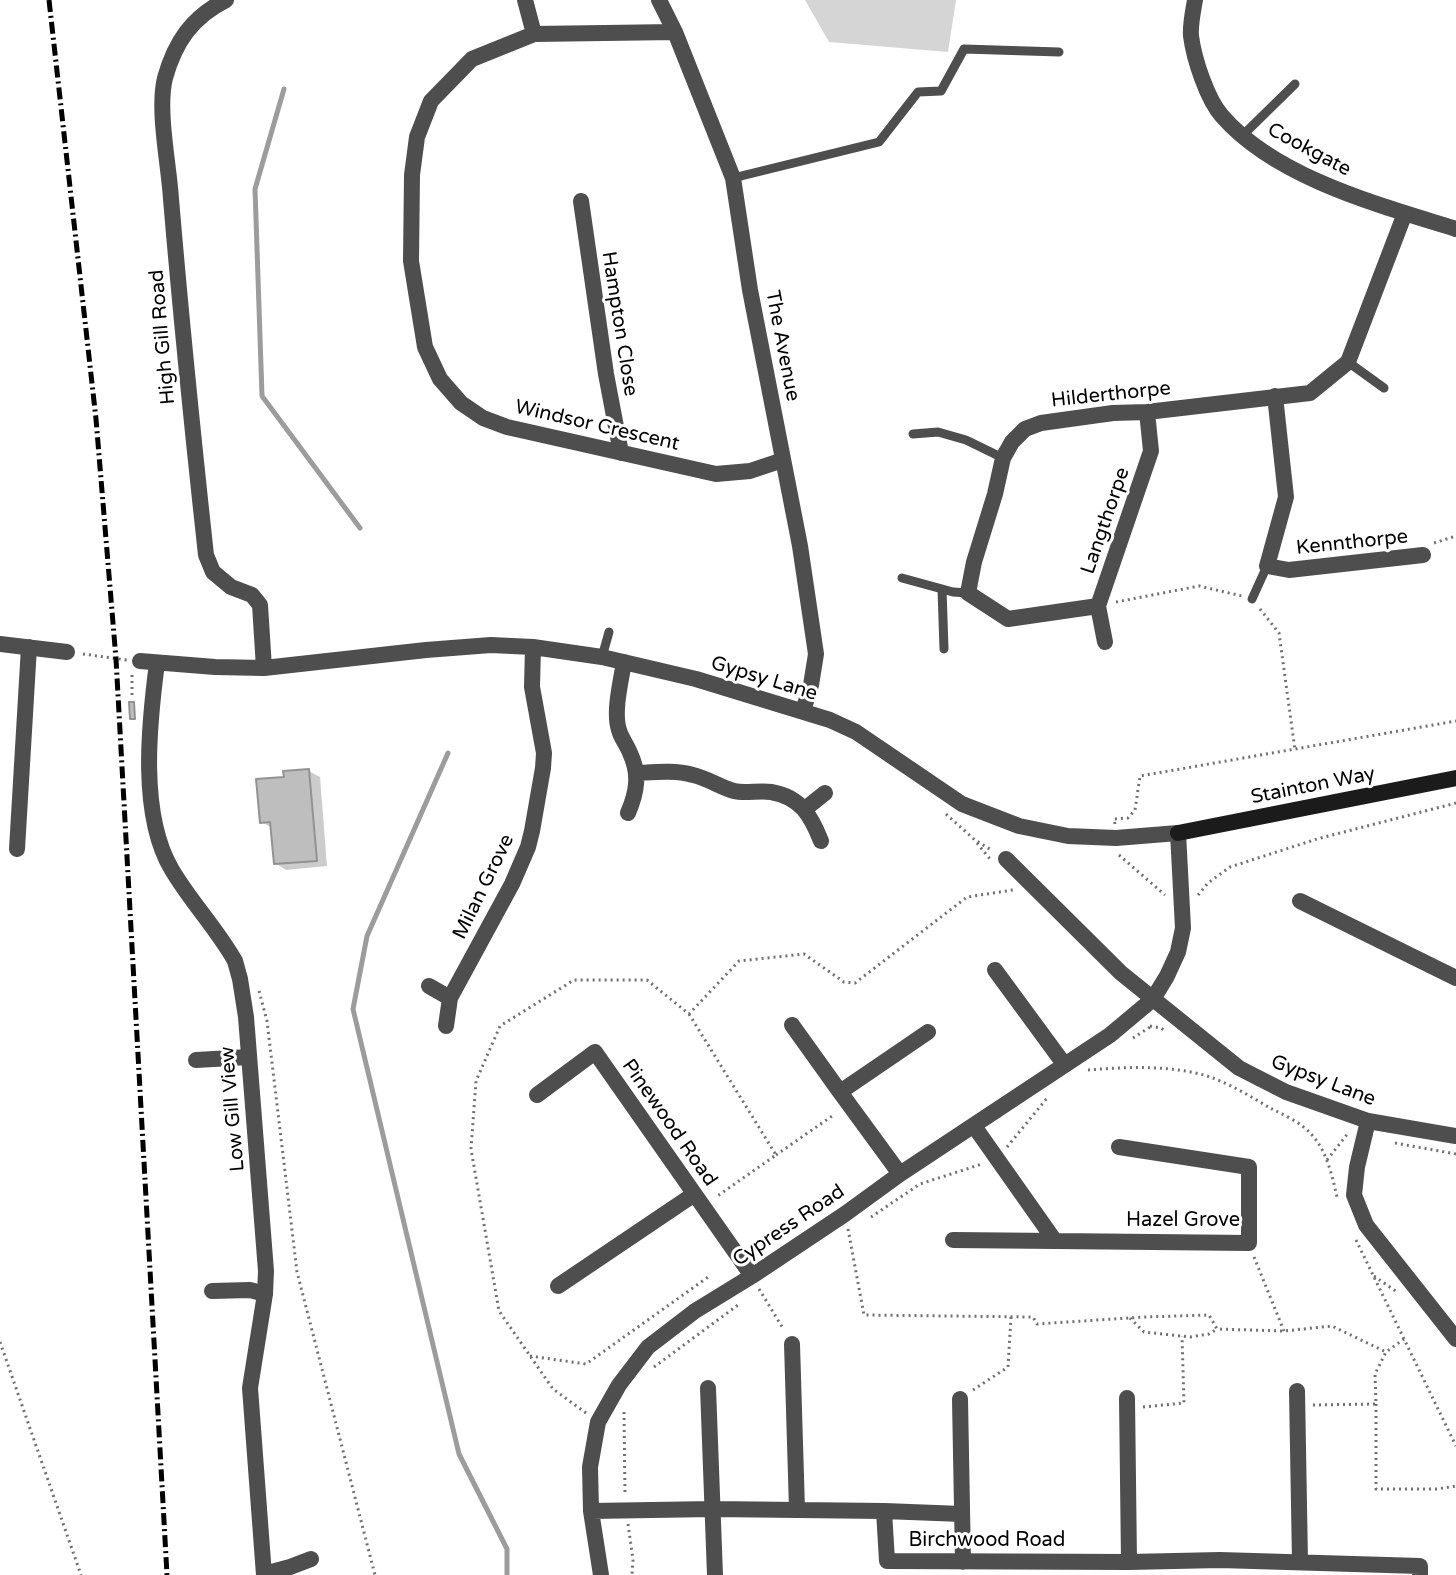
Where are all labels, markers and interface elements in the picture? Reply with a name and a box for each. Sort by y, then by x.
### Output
street label: Cookgate [1263,118,1355,182]
street label: Hampton Close [596,250,642,398]
street label: High Gill Road [145,269,181,405]
street label: The Avenue [760,289,804,403]
street label: Hilderthorpe [1050,377,1172,413]
street label: Windsor Crescent [512,395,682,457]
street label: Langthorpe [1077,465,1135,577]
street label: Kennthorpe [1295,525,1409,561]
street label: Gypsy Lane [708,651,820,707]
street label: Stainton Way [1249,762,1377,810]
street label: Milan Grove [448,831,520,943]
street label: Low Gill View [216,1045,250,1173]
street label: Gypsy Lane [1267,1050,1379,1112]
street label: Pinewood Road [616,1055,722,1191]
street label: Cypress Road [729,1180,849,1272]
street label: Hazel Grove [1126,1209,1240,1233]
street label: Birchwood Road [909,1529,1065,1553]

